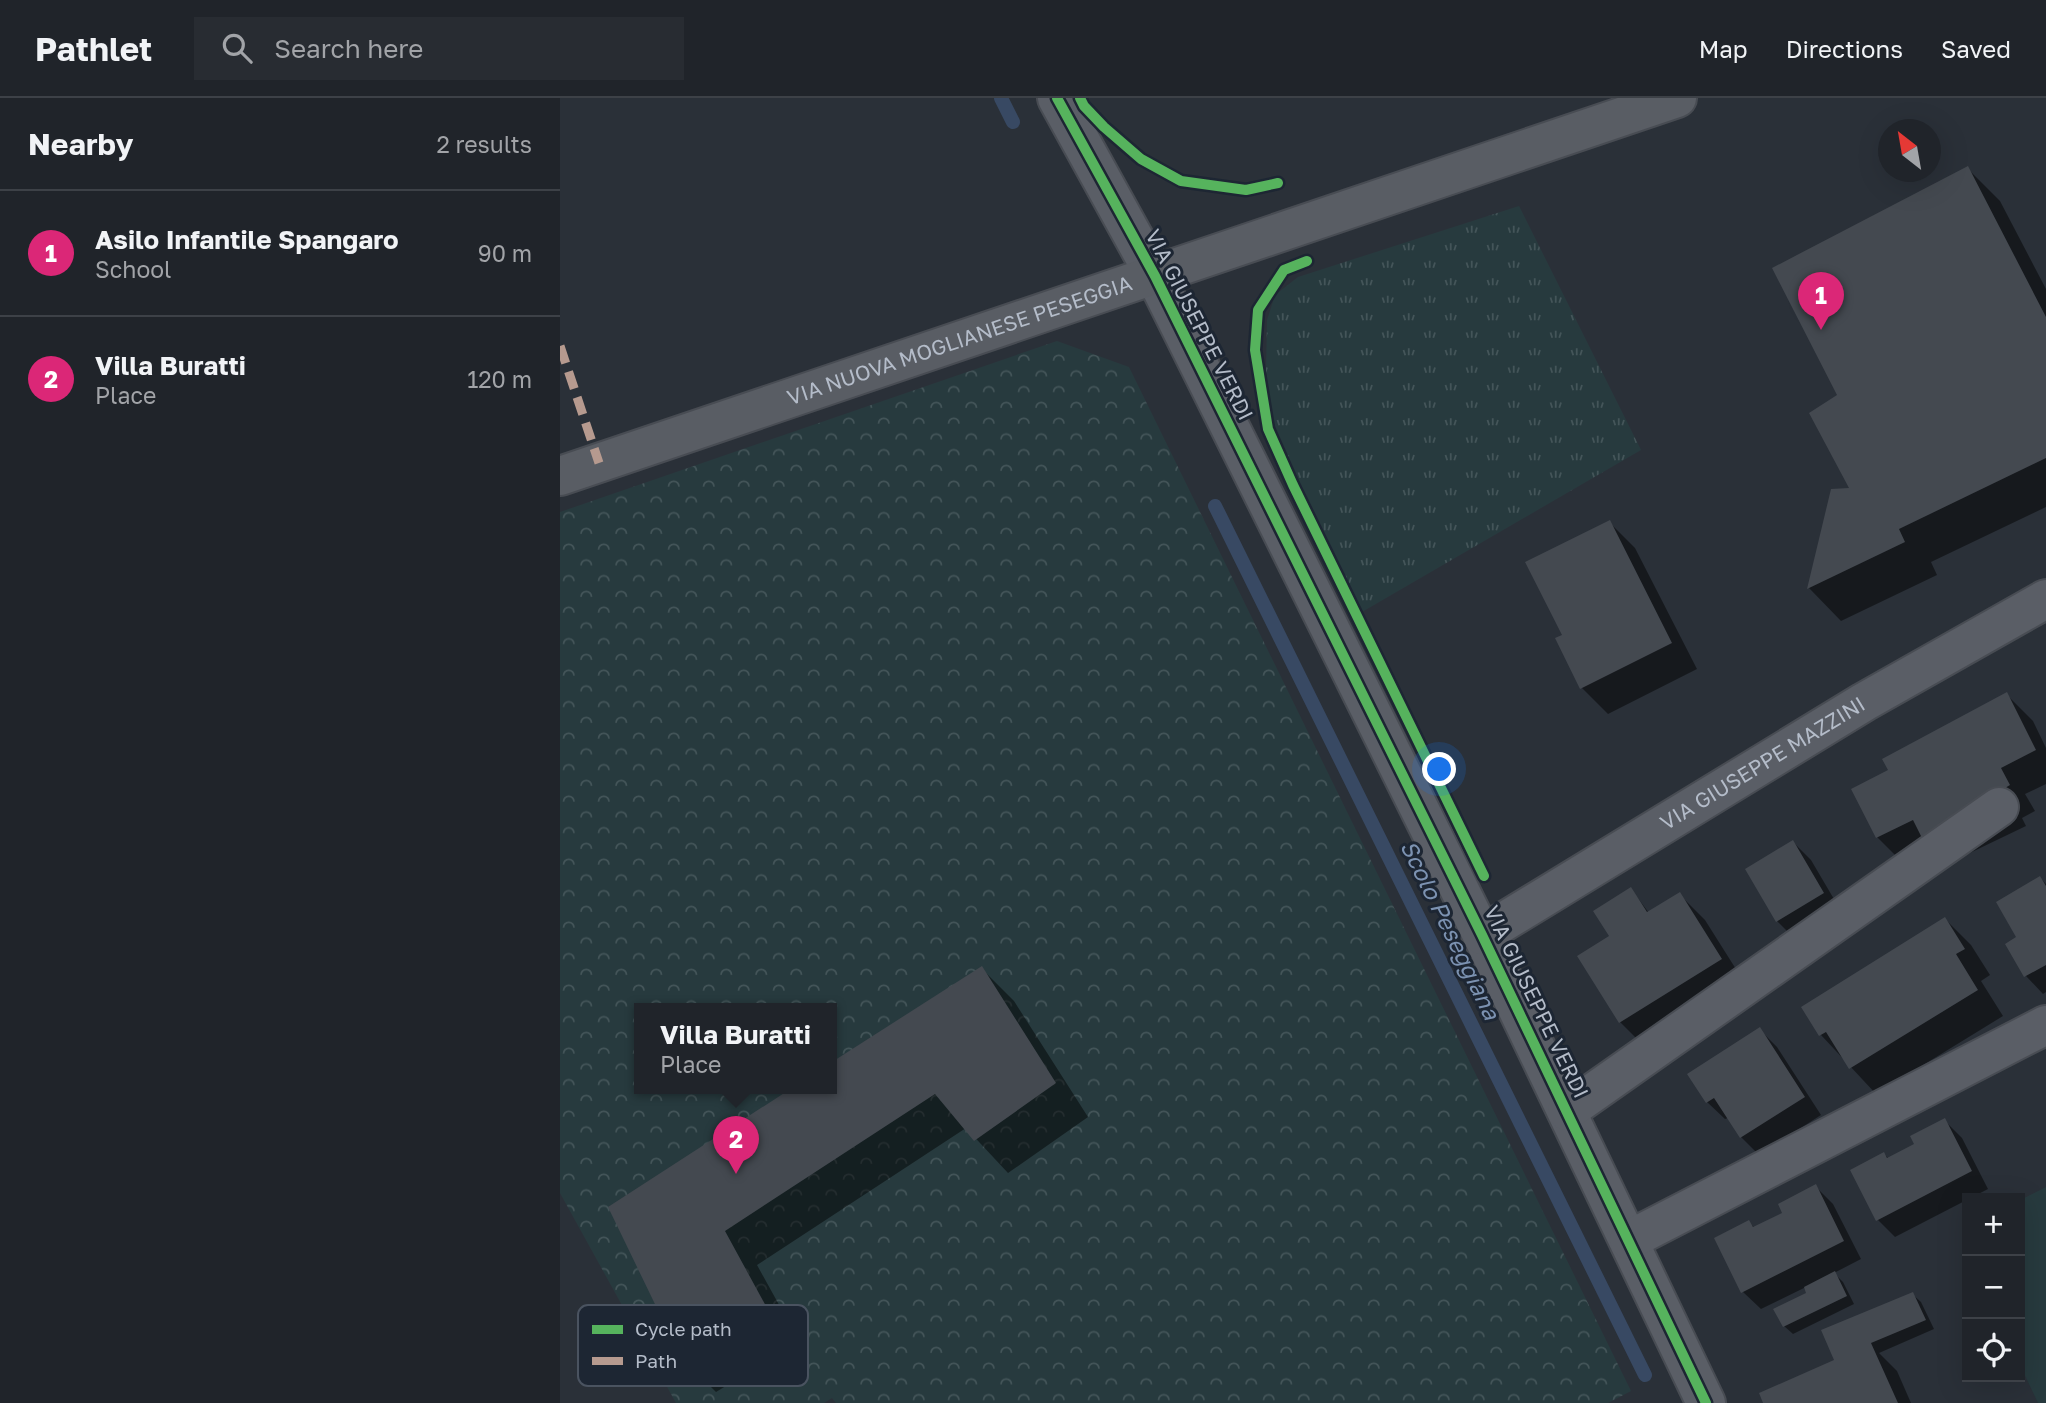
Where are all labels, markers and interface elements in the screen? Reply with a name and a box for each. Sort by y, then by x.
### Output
search box [194,17,684,80]
text: Pathlet [35,29,152,68]
icon: search [218,29,256,67]
text: Search here [274,33,423,64]
text: Map [1699,34,1748,63]
text: Directions [1786,34,1903,63]
text: Saved [1941,34,2011,63]
north arrow [1878,119,1941,182]
text: Nearby [28,126,133,162]
text: 2 results [436,130,532,158]
text: Asilo Infantile Spangaro [95,224,399,255]
street label: VIA GIUSEPPE VERDI [1140,225,1259,424]
text: 1 [45,239,57,267]
text: 90 m [478,239,532,267]
text: School [95,255,171,283]
street label: VIA NUOVA MOGLIANESE PESEGGIA [784,269,1135,410]
pin: 1 [1798,272,1844,330]
text: Villa Buratti [95,350,246,381]
text: 2 [44,365,58,393]
text: 120 m [467,365,532,393]
text: Place [95,381,156,409]
street label: VIA GIUSEPPE MAZZINI [1655,690,1870,835]
your location [1422,752,1456,786]
water label: Scolo Peseggiana [1395,835,1507,1025]
street label: VIA GIUSEPPE VERDI [1479,901,1595,1102]
popup [634,1003,837,1094]
text: Villa Buratti [660,1019,811,1050]
text: Place [660,1050,721,1078]
pin: 2 [713,1116,759,1174]
map controls [1962,1193,2025,1382]
button: + [1962,1193,2025,1256]
button: − [1962,1256,2025,1319]
legend [578,1305,808,1386]
text: Cycle path [635,1317,732,1340]
button: locate [1962,1319,2025,1382]
text: Path [635,1349,677,1372]

